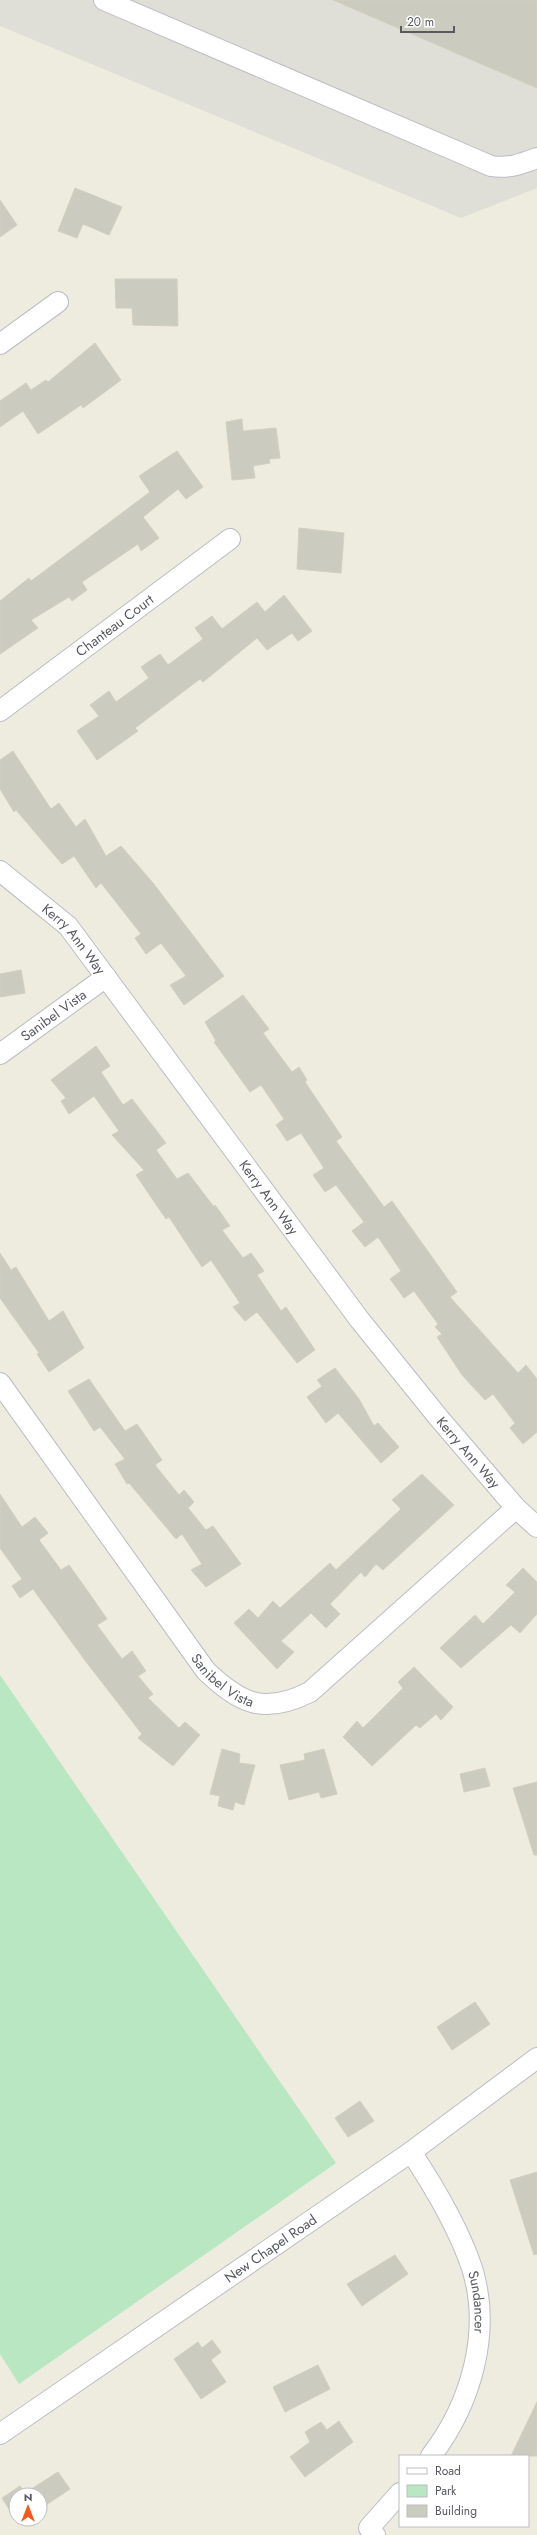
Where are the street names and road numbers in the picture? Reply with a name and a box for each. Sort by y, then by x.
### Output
street label: Chanteau Court [71,589,158,661]
street label: Kerry Ann Way [38,899,111,979]
street label: Sanibel Vista [16,985,90,1046]
street label: Kerry Ann Way [234,1156,304,1239]
street label: Kerry Ann Way [432,1412,505,1493]
street label: Sanibel Vista [187,1649,256,1712]
street label: New Chapel Road [220,2210,321,2287]
street label: Sundancer [463,2268,490,2334]

